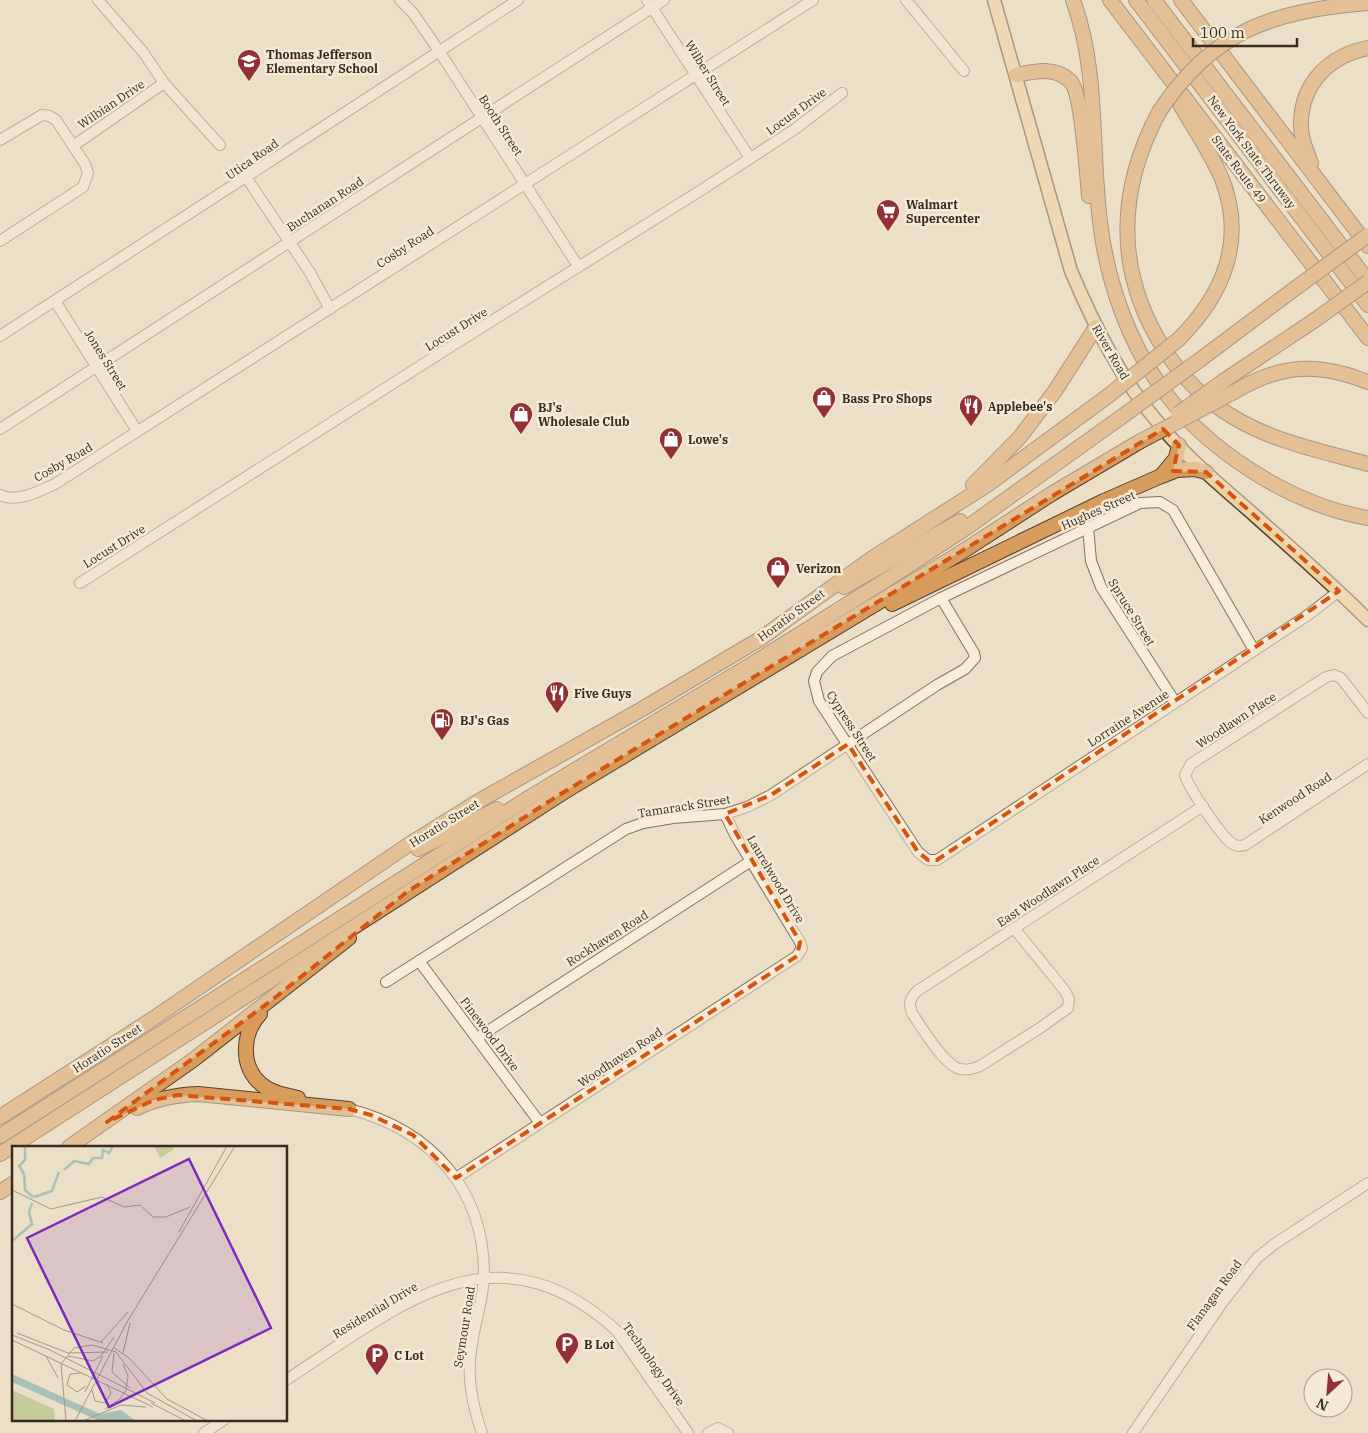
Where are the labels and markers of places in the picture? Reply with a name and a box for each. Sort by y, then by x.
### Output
place label: Thomas Jefferson Elementary School [266,47,378,76]
school or university icon: Thomas Jefferson Elementary School [236,48,262,82]
place label: Walmart Supercenter [906,197,980,226]
supermarket icon: Walmart Supercenter [875,198,901,232]
shop icon: Bass Pro Shops [811,385,837,419]
place label: Bass Pro Shops [842,391,932,406]
restaurant icon: Applebee's [958,393,984,427]
place label: Applebee's [988,399,1052,414]
place label: BJ's Wholesale Club [538,400,630,429]
shop icon: BJ's Wholesale Club [508,401,534,435]
shop icon: Lowe's [658,426,684,460]
place label: Lowe's [688,432,728,447]
shop icon: Verizon [765,555,791,589]
place label: Verizon [796,561,841,576]
restaurant icon: Five Guys [544,680,570,714]
place label: Five Guys [574,686,631,701]
fuel station icon: BJ's Gas [429,707,455,741]
place label: BJ's Gas [460,713,509,728]
parking icon: B Lot [554,1331,580,1365]
place label: B Lot [584,1337,615,1352]
parking icon: C Lot [364,1342,390,1376]
place label: C Lot [394,1348,424,1363]

